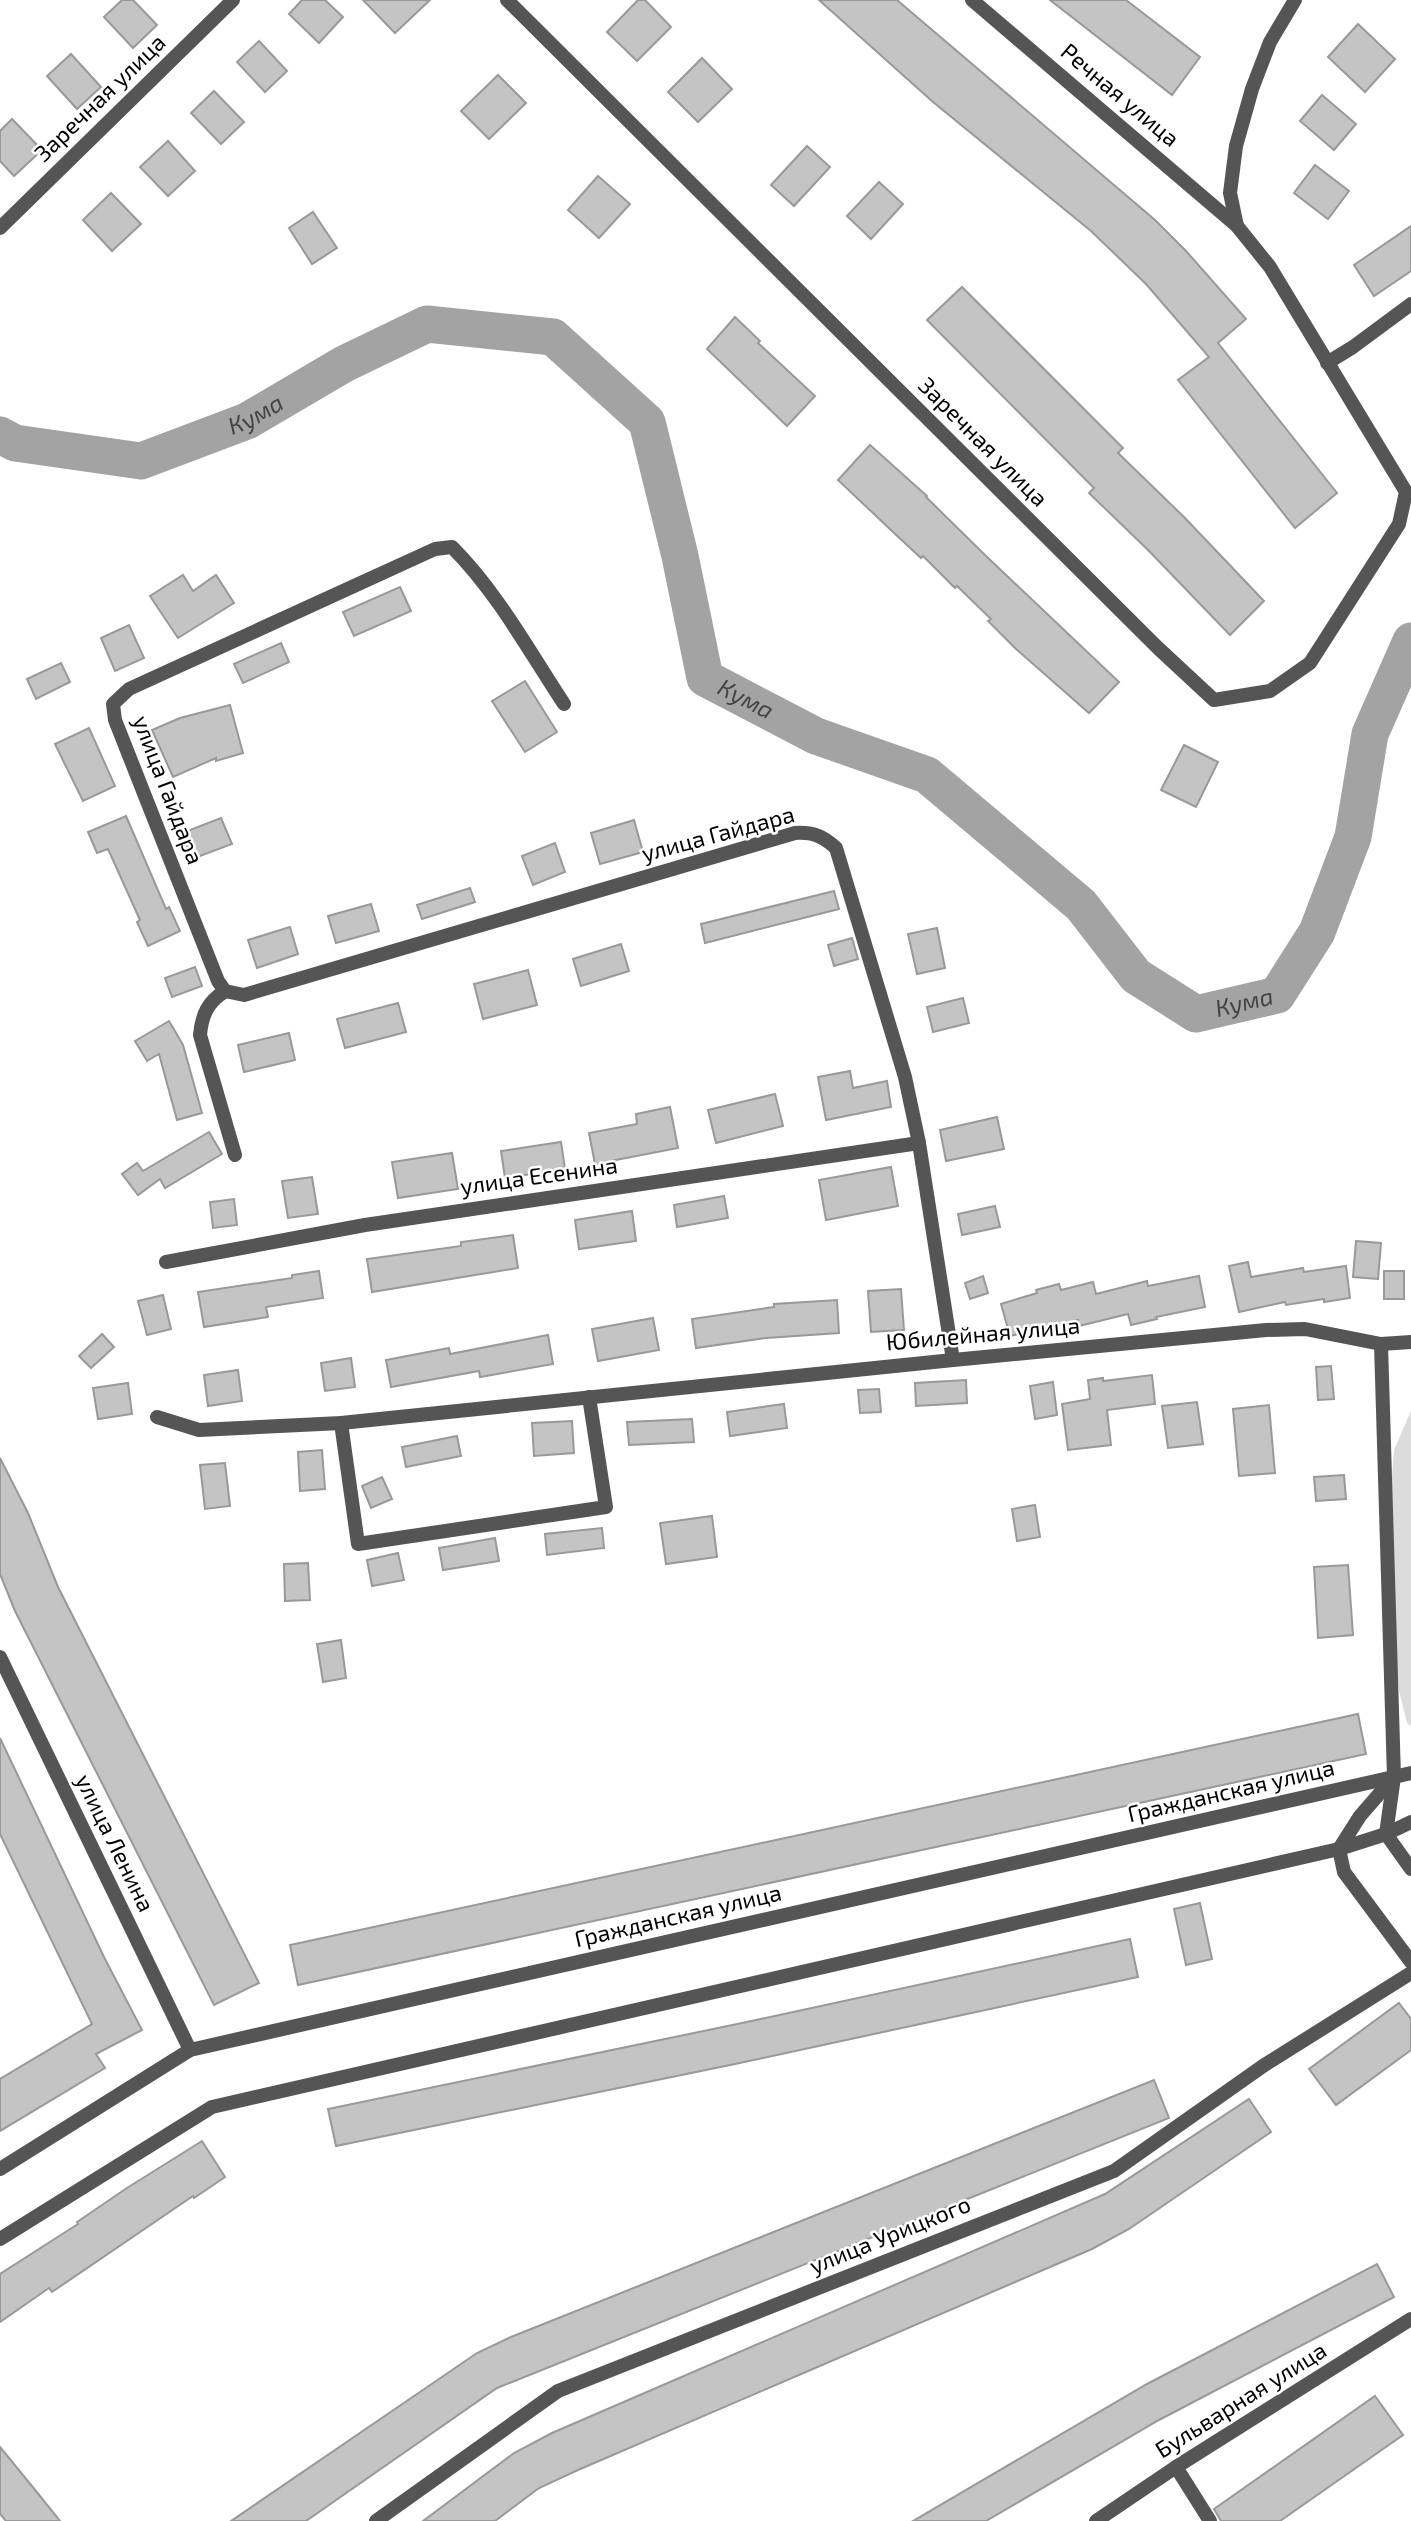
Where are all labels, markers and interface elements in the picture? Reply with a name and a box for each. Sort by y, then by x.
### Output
street label: Заречная улица [28,28,171,168]
street label: Речная улица [1055,37,1186,153]
street label: Заречная улица [913,371,1054,512]
water label: Кума [224,387,288,440]
water label: Кума [714,671,779,724]
street label: улица Гайдара [127,711,210,868]
street label: улица Гайдара [638,799,798,868]
water label: Кума [1212,980,1276,1022]
street label: улица Есенина [458,1150,619,1201]
street label: Юбилейная улица [885,1311,1081,1356]
street label: Гражданская улица [1125,1753,1337,1828]
street label: улица Ленина [70,1769,161,1916]
street label: Гражданская улица [572,1878,784,1953]
street label: улица Урицкого [805,2189,975,2280]
street label: Бульварная улица [1150,2335,1332,2464]

